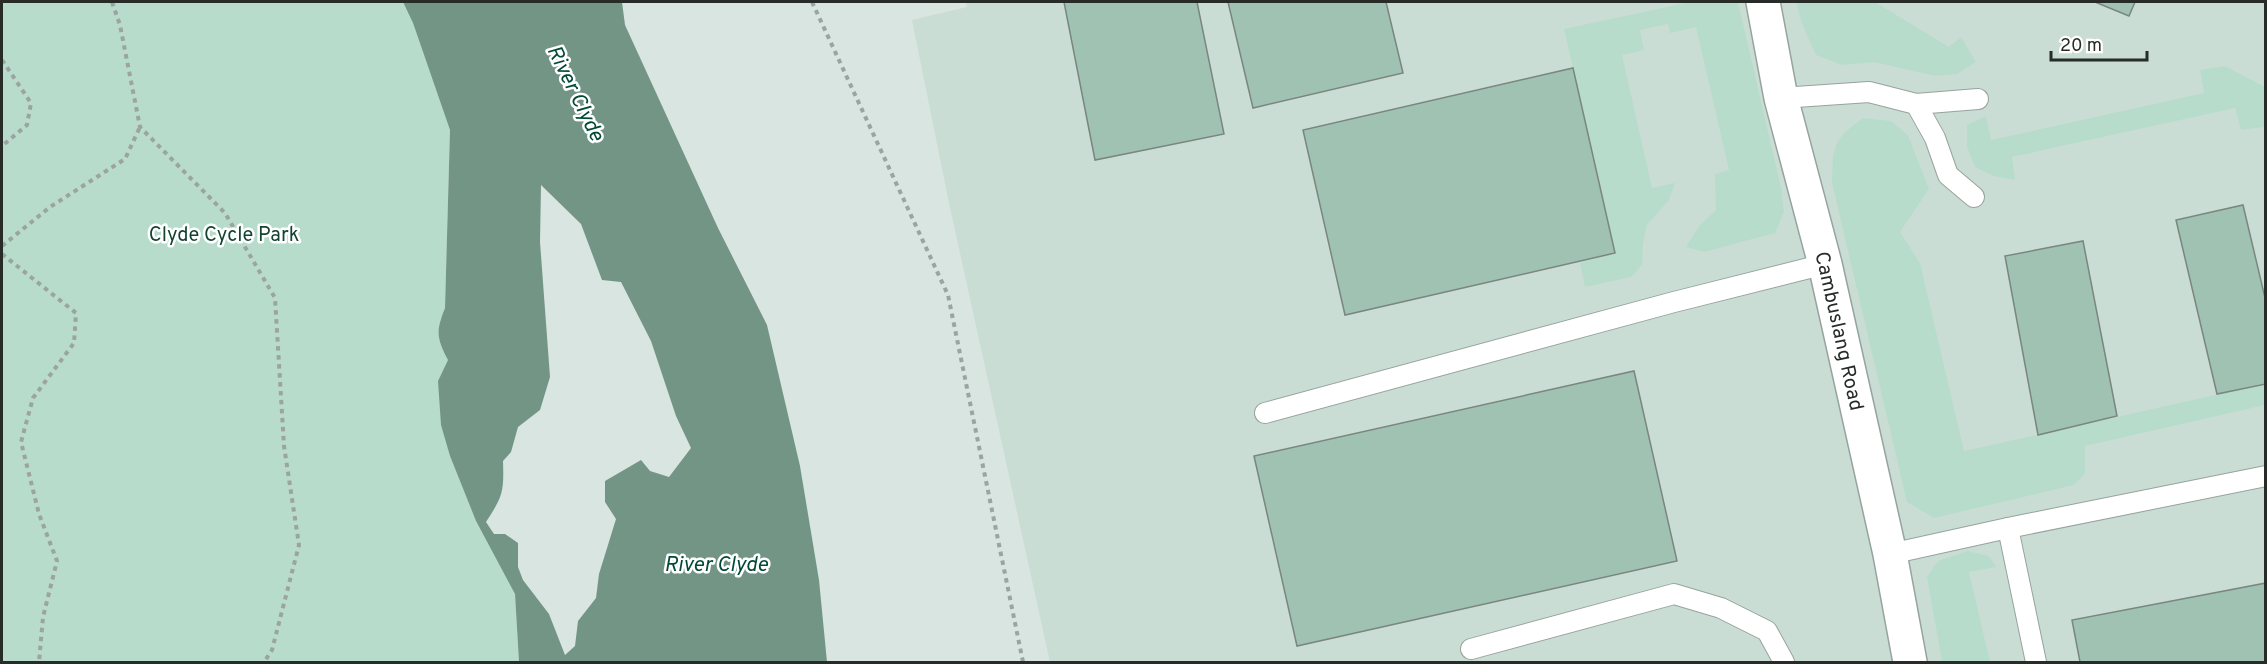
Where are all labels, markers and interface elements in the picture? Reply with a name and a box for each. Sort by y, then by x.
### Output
scale bar [2051,24,2147,62]
text: 20 m [2060,35,2102,58]
water label: River Clyde [540,41,610,147]
park label: Clyde Cycle Park [149,223,299,249]
street label: Cambuslang Road [1807,249,1869,413]
water label: River Clyde [664,552,769,579]

